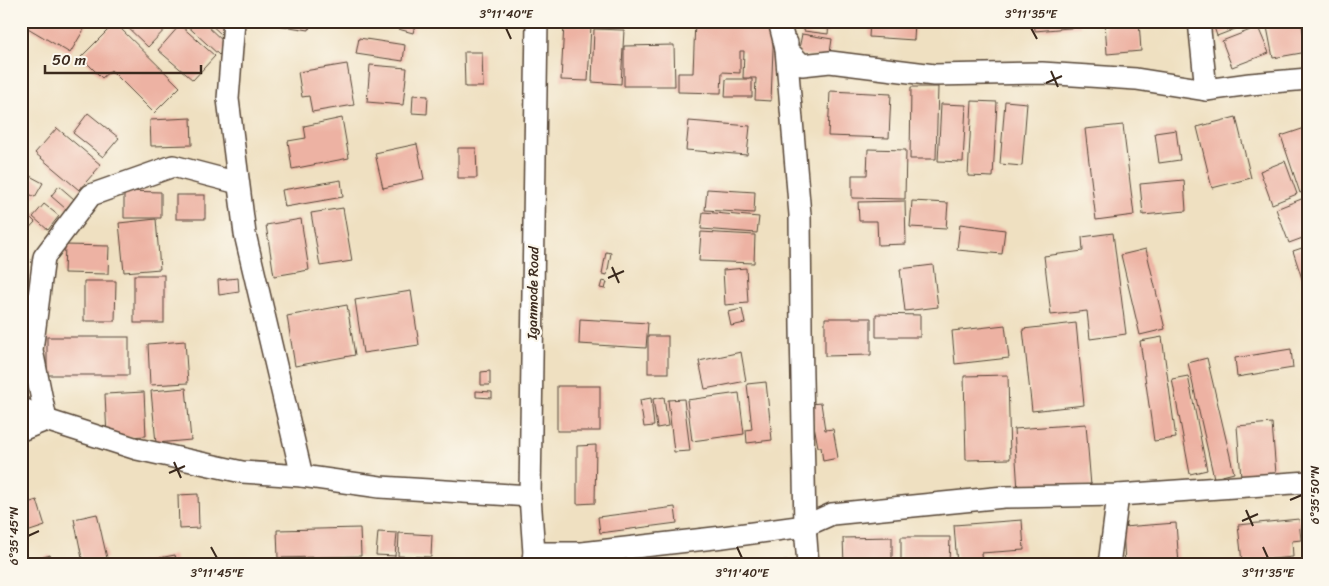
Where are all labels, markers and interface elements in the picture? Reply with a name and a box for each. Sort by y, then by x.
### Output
text: 3°11'40"E [479,3,534,25]
text: 3°11'35"E [1005,3,1058,25]
scale bar [45,42,201,74]
text: 50 m [52,47,87,73]
street label: Iganmode Road [520,245,546,341]
text: 6°35'50"N [1304,465,1326,524]
text: 6°35'45"N [3,506,25,565]
text: 3°11'45"E [191,562,245,584]
text: 3°11'40"E [715,562,770,584]
text: 3°11'35"E [1242,562,1295,584]

